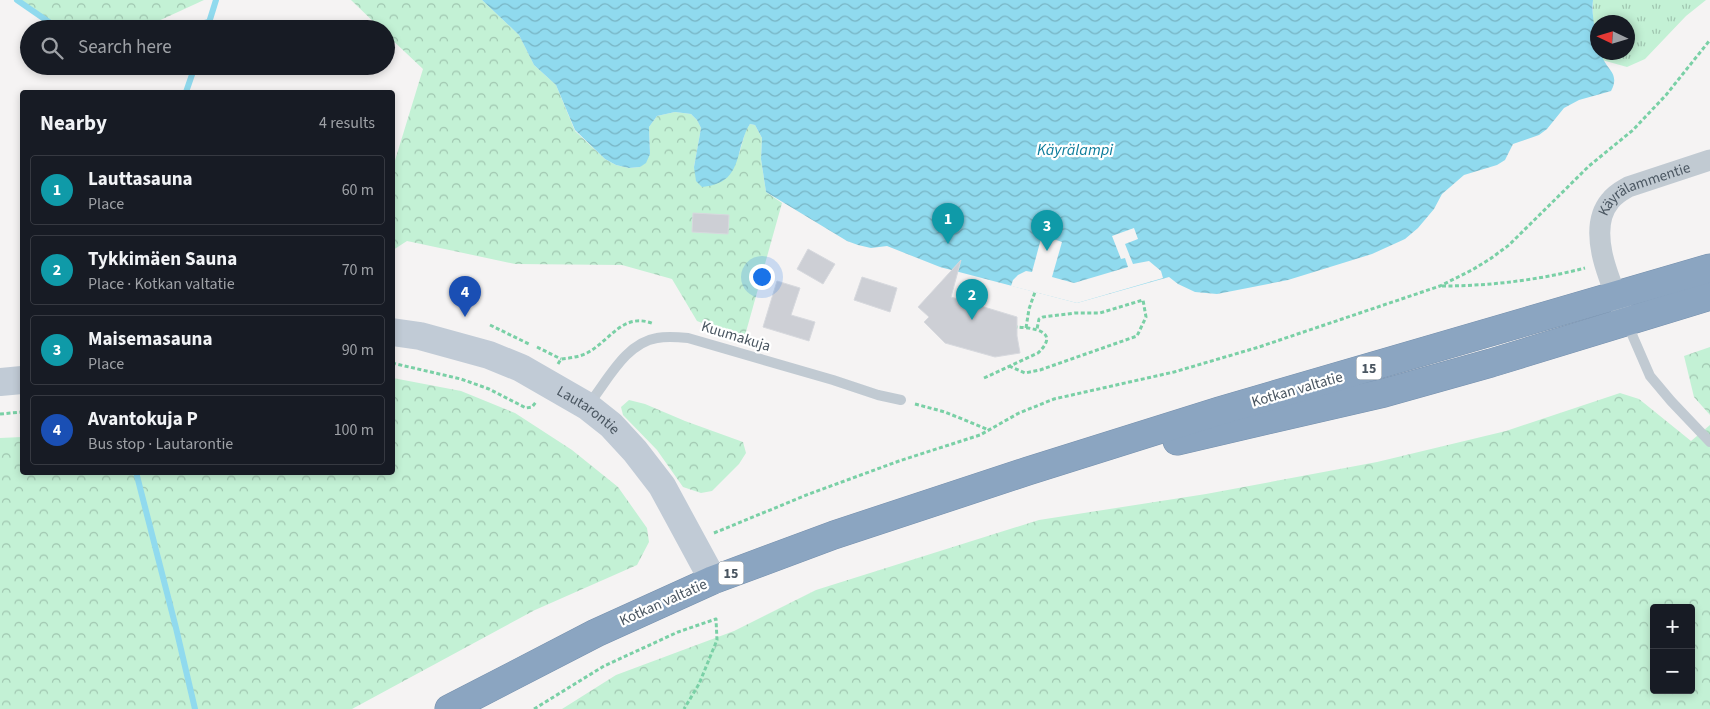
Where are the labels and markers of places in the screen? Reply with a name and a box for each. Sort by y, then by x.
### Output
pin: 1 [932,203,964,244]
pin: 3 [1031,210,1063,251]
pin: 4 [449,276,481,317]
pin: 2 [956,279,988,320]

